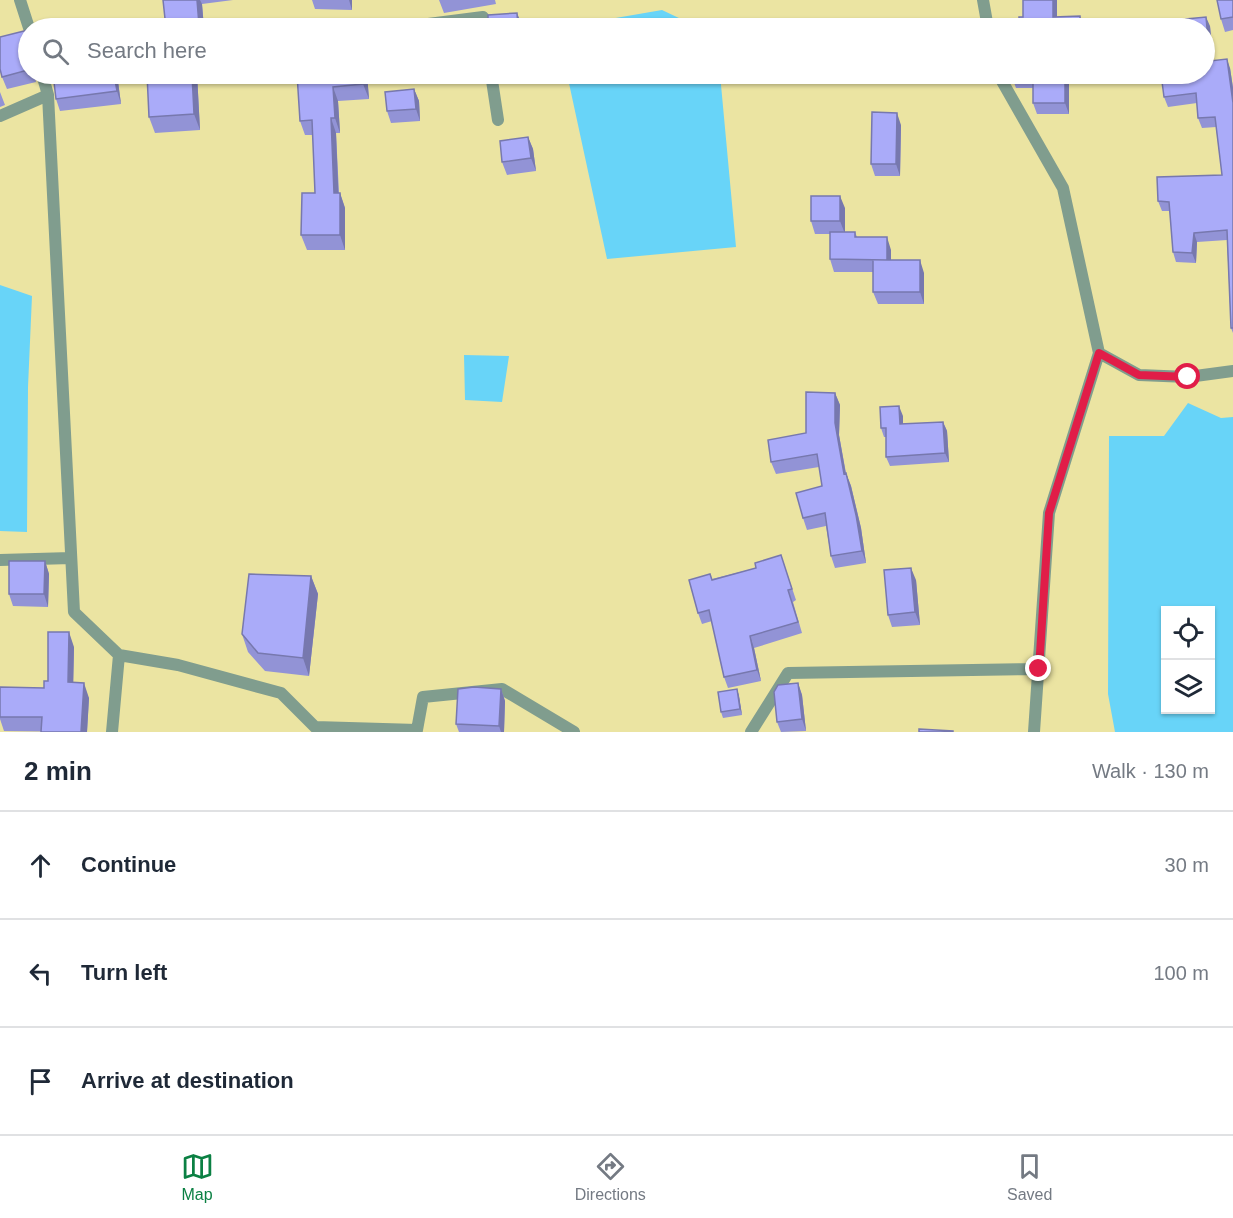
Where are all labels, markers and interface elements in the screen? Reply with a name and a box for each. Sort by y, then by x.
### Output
search box [18,18,1215,84]
icon: search [39,35,72,68]
text: Search here [87,38,207,63]
route start [1174,363,1200,389]
map controls [1161,606,1215,714]
button: locate [1161,606,1215,660]
route end [1025,655,1051,681]
button: layers [1161,660,1215,714]
text: 2 min [24,756,92,786]
text: Walk · 130 m [1092,760,1209,782]
icon: ahead [24,849,57,882]
text: Continue [81,852,176,877]
text: 30 m [1165,854,1209,876]
icon: left [24,957,57,990]
text: Turn left [81,960,167,985]
text: 100 m [1153,962,1209,984]
icon: arrive [24,1065,57,1098]
text: Arrive at destination [81,1068,294,1093]
tab: Map [181,1150,214,1204]
tab: Directions [575,1150,646,1204]
tab: Saved [1007,1150,1052,1204]

